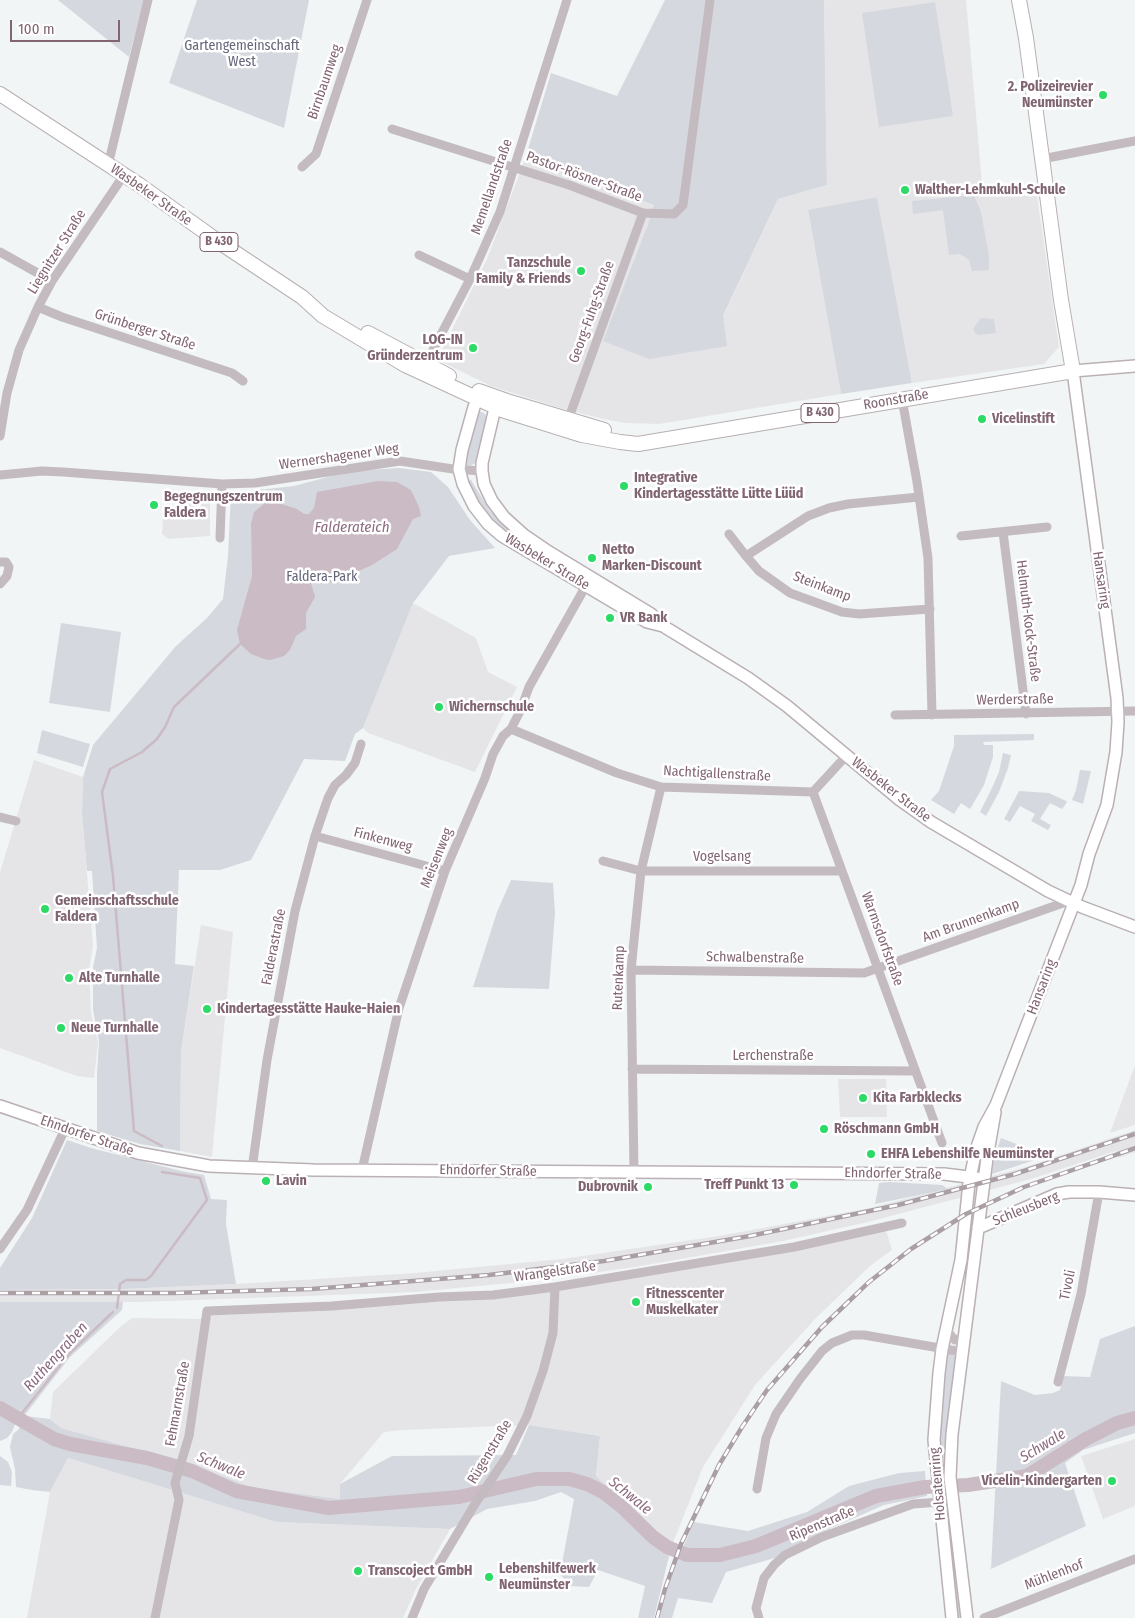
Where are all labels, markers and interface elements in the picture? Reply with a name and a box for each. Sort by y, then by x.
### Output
scale bar [12,10,122,42]
text: 100 m [18,20,55,38]
park label: Gartengemeinschaft West [184,38,300,70]
street label: Birnbaumweg [304,42,346,122]
place label: 2. Polizeirevier Neumünster [1008,79,1093,111]
marker: 2. Polizeirevier Neumünster [1097,89,1109,101]
street label: Memellandstraße [468,137,516,237]
street label: Pastor-Rösner-Straße [524,148,644,206]
street label: Wasbeker Straße [107,161,195,229]
place label: Walther-Lehmkuhl-Schule [915,182,1066,198]
marker: Walther-Lehmkuhl-Schule [899,184,911,196]
street label: Liegnitzer Straße [24,207,90,297]
road number: B 430 [200,232,238,252]
place label: Tanzschule Family & Friends [476,255,571,288]
street label: Georg-Fuhg-Straße [566,259,618,365]
marker: Tanzschule Family & Friends [575,265,587,277]
street label: Grünberger Straße [92,306,198,354]
place label: LOG-IN Gründerzentrum [367,332,463,364]
marker: LOG-IN Gründerzentrum [467,342,479,354]
street label: Roonstraße [862,386,930,414]
road number: B 430 [801,403,839,422]
place label: Vicelinstift [992,411,1055,427]
marker: Vicelinstift [976,413,988,425]
street label: Wernershagener Weg [278,440,400,474]
place label: Integrative Kindertagesstätte Lütte Lüüd [634,470,803,502]
marker: Integrative Kindertagesstätte Lütte Lüüd [618,480,630,492]
place label: Begegnungszentrum Faldera [164,489,283,522]
marker: Begegnungszentrum Faldera [148,499,160,511]
water label: Falderateich [314,519,390,537]
street label: Wasbeker Straße [502,530,592,594]
place label: Netto Marken-Discount [602,542,702,574]
street label: Hansaring [1089,550,1113,610]
marker: Netto Marken-Discount [586,552,598,564]
street label: Helmuth-Kock-Straße [1012,559,1044,683]
street label: Steinkamp [791,568,853,606]
park label: Faldera-Park [286,569,358,585]
place label: VR Bank [620,610,667,626]
marker: VR Bank [604,612,616,624]
street label: Werderstraße [976,691,1054,709]
place label: Wichernschule [449,699,534,715]
marker: Wichernschule [433,701,445,713]
street label: Wasbeker Straße [848,754,934,826]
street label: Nachtigallenstraße [663,763,771,785]
street label: Finkenweg [352,824,414,856]
street label: Meisenweg [417,825,457,891]
street label: Vogelsang [693,849,751,865]
street label: Warmsdorfstraße [857,890,907,988]
place label: Gemeinschaftsschule Faldera [55,893,179,926]
street label: Am Brunnenkamp [920,896,1022,946]
marker: Gemeinschaftsschule Faldera [39,903,51,915]
street label: Falderastraße [258,907,290,987]
street label: Rutenkamp [609,945,629,1011]
street label: Schwalbenstraße [706,949,804,967]
street label: Hansaring [1024,957,1060,1017]
place label: Alte Turnhalle [79,970,160,986]
marker: Alte Turnhalle [63,972,75,984]
place label: Kindertagesstätte Hauke-Haien [217,1001,400,1017]
marker: Kindertagesstätte Hauke-Haien [201,1003,213,1015]
place label: Neue Turnhalle [71,1020,159,1036]
marker: Neue Turnhalle [55,1022,67,1034]
street label: Lerchenstraße [732,1048,814,1064]
place label: Kita Farbklecks [873,1090,962,1106]
marker: Kita Farbklecks [857,1092,869,1104]
street label: Ehndorfer Straße [38,1112,136,1160]
place label: Röschmann GmbH [834,1121,939,1137]
marker: Röschmann GmbH [818,1123,830,1135]
place label: EHFA Lebenshilfe Neumünster [881,1146,1054,1162]
marker: EHFA Lebenshilfe Neumünster [865,1148,877,1160]
street label: Ehndorfer Straße [439,1162,537,1180]
street label: Ehndorfer Straße [844,1165,942,1183]
place label: Lavin [276,1173,307,1189]
marker: Lavin [260,1175,272,1187]
place label: Treff Punkt 13 [704,1177,784,1193]
place label: Dubrovnik [578,1179,638,1195]
marker: Treff Punkt 13 [788,1179,800,1191]
marker: Dubrovnik [642,1181,654,1193]
street label: Schleusberg [990,1188,1062,1230]
street label: Wrangelstraße [513,1258,597,1286]
street label: Tivoli [1057,1268,1079,1302]
place label: Fitnesscenter Muskelkater [646,1286,724,1318]
marker: Fitnesscenter Muskelkater [630,1296,642,1308]
water label: Ruthengraben [20,1319,92,1395]
street label: Fehmarnstraße [162,1360,194,1448]
street label: Rügenstraße [464,1417,516,1487]
water label: Schwale [1017,1425,1069,1467]
street label: Holsatenring [926,1447,950,1521]
water label: Schwale [194,1448,248,1484]
water label: Schwale [605,1473,655,1519]
place label: Vicelin-Kindergarten [981,1473,1102,1489]
marker: Vicelin-Kindergarten [1106,1475,1118,1487]
street label: Ripenstraße [787,1503,857,1545]
street label: Mühlenhof [1022,1556,1086,1594]
place label: Lebenshilfewerk Neumünster [499,1561,596,1594]
place label: Transcoject GmbH [368,1563,473,1579]
marker: Transcoject GmbH [352,1565,364,1577]
marker: Lebenshilfewerk Neumünster [483,1571,495,1583]

